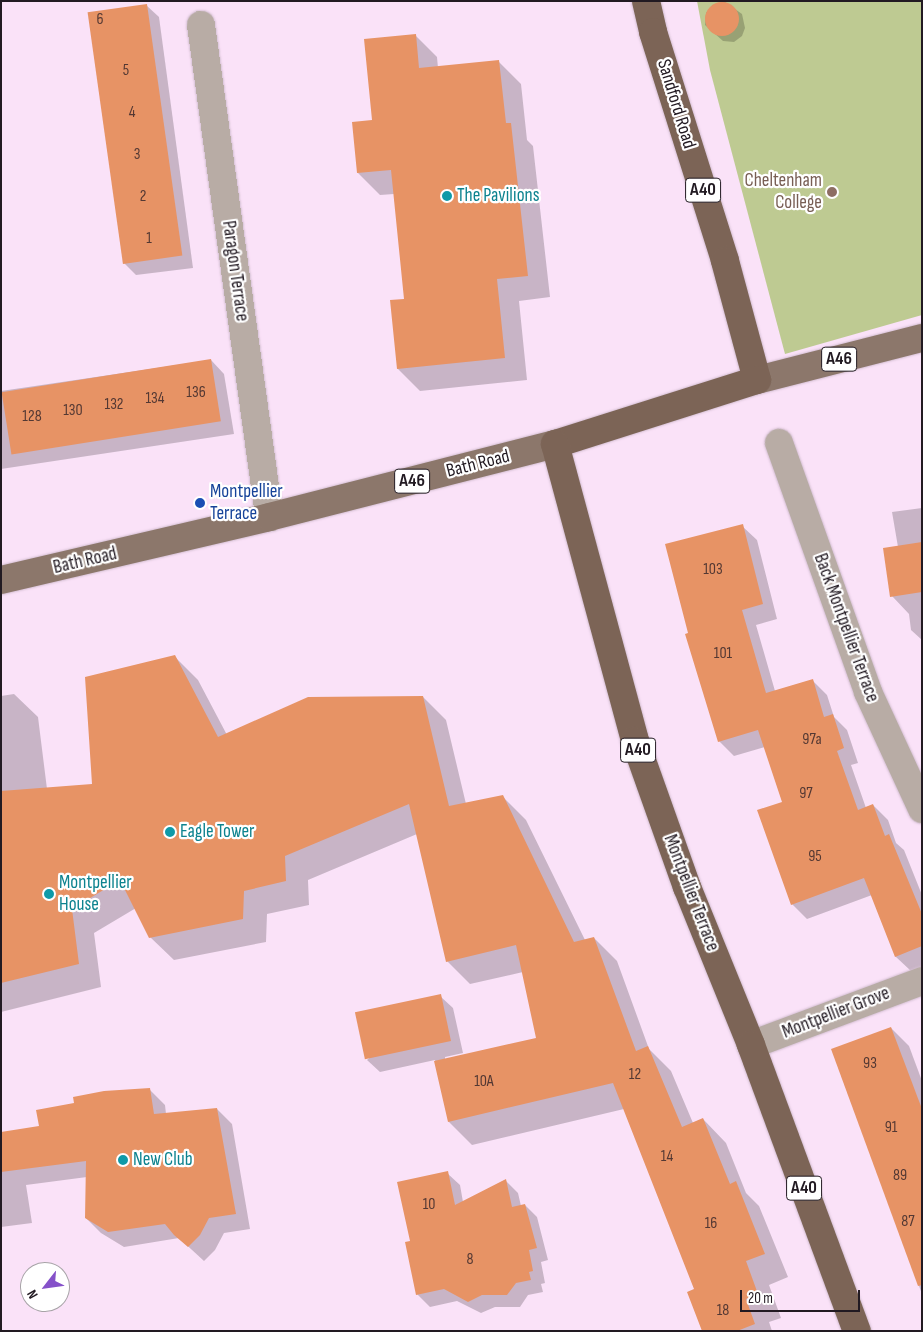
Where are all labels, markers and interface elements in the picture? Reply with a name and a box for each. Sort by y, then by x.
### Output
house number: 6 [96,10,104,30]
street label: Sandford Road [652,57,700,151]
house number: 5 [123,61,129,81]
house number: 4 [129,103,135,123]
house number: 3 [134,145,140,165]
place label: Cheltenham College [744,170,822,214]
road number: A40 [684,174,722,206]
place label: The Pavilions [457,185,539,207]
marker: Cheltenham College [826,186,838,198]
house number: 2 [140,187,146,207]
marker: The Pavilions [441,190,453,202]
street label: Paragon Terrace [217,219,253,323]
house number: 1 [146,229,152,249]
road number: A46 [820,344,858,374]
house number: 136 [186,383,206,403]
house number: 134 [145,389,165,409]
house number: 132 [105,395,123,415]
house number: 130 [63,401,83,421]
house number: 128 [22,407,42,427]
street label: Bath Road [444,445,512,483]
road number: A46 [393,466,431,496]
place label: Montpellier Terrace [210,481,283,525]
marker: Montpellier Terrace [194,497,206,509]
street label: Bath Road [51,543,119,579]
street label: Back Montpellier Terrace [808,550,884,706]
house number: 103 [703,560,723,580]
house number: 101 [714,644,732,664]
house number: 97a [802,730,822,750]
road number: A40 [619,734,657,766]
house number: 97 [799,784,813,804]
place label: Eagle Tower [180,821,255,843]
marker: Eagle Tower [164,826,176,838]
street label: Montpellier Terrace [658,831,724,955]
house number: 95 [808,847,822,867]
place label: Montpellier House [59,872,132,916]
marker: Montpellier House [43,888,55,900]
street label: Montpellier Grove [779,982,893,1044]
house number: 93 [863,1054,877,1074]
house number: 12 [629,1065,641,1085]
house number: 10A [474,1072,494,1092]
house number: 91 [885,1118,897,1138]
house number: 14 [661,1147,673,1167]
place label: New Club [133,1149,193,1171]
marker: New Club [117,1154,129,1166]
house number: 89 [893,1166,907,1186]
road number: A40 [785,1172,823,1204]
house number: 10 [423,1195,435,1215]
house number: 87 [901,1212,915,1232]
house number: 16 [705,1214,717,1234]
house number: 8 [466,1250,474,1270]
north arrow [20,1262,70,1312]
scale bar [743,1280,863,1312]
text: N [23,1287,42,1302]
text: 20 m [748,1289,773,1308]
house number: 18 [717,1301,729,1321]

